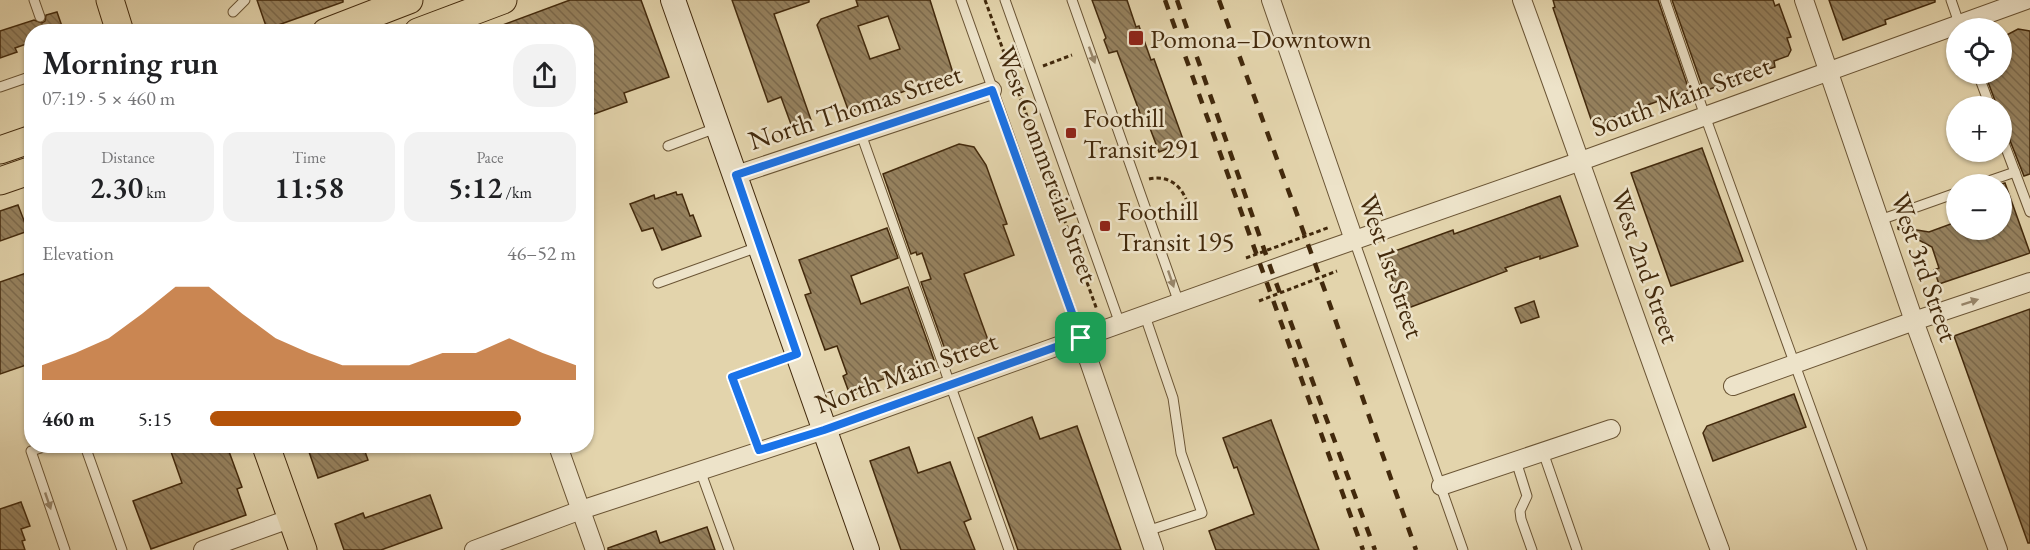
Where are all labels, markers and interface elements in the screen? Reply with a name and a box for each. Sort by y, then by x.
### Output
map controls [1946,18,2012,240]
button: locate [1946,18,2012,84]
place label: Pomona–Downtown [1150,21,1371,56]
marker: Pomona–Downtown [1127,29,1145,47]
text: Morning run [42,41,219,84]
street label: West Commercial Street [989,41,1107,287]
button: share [513,44,576,107]
one-way arrow [1087,46,1097,64]
street label: South Main Street [1587,47,1776,145]
street label: North Thomas Street [744,56,967,158]
text: 07:19 · 5 × 460 m [42,85,175,111]
button: + [1946,96,2012,162]
place label: Foothill Transit 291 [1083,100,1201,166]
marker: Foothill Transit 291 [1064,126,1078,140]
text: Distance [101,147,155,168]
text: Time [292,147,326,168]
text: Pace [477,147,503,168]
text: 2.30 [90,168,143,207]
text: 11:58 [274,168,344,207]
text: 5:12 [448,168,502,207]
button: − [1946,174,2012,240]
text: km [143,182,166,203]
text: /km [502,182,532,203]
street label: West 2nd Street [1603,184,1689,348]
street label: West 3rd Street [1883,188,1967,347]
street label: West 1st Street [1351,189,1433,343]
place label: Foothill Transit 195 [1117,193,1235,259]
marker: Foothill Transit 195 [1098,219,1112,233]
text: Elevation [42,240,114,266]
text: 46–52 m [507,240,576,266]
one-way arrow [1166,270,1176,288]
one-way arrow [1961,297,1979,306]
pin [1055,312,1106,363]
icon: arrive [1064,321,1097,354]
street label: North Main Street [810,323,1003,421]
text: 460 m [42,406,95,432]
text: 5:15 [138,406,172,432]
one-way arrow [43,492,53,510]

